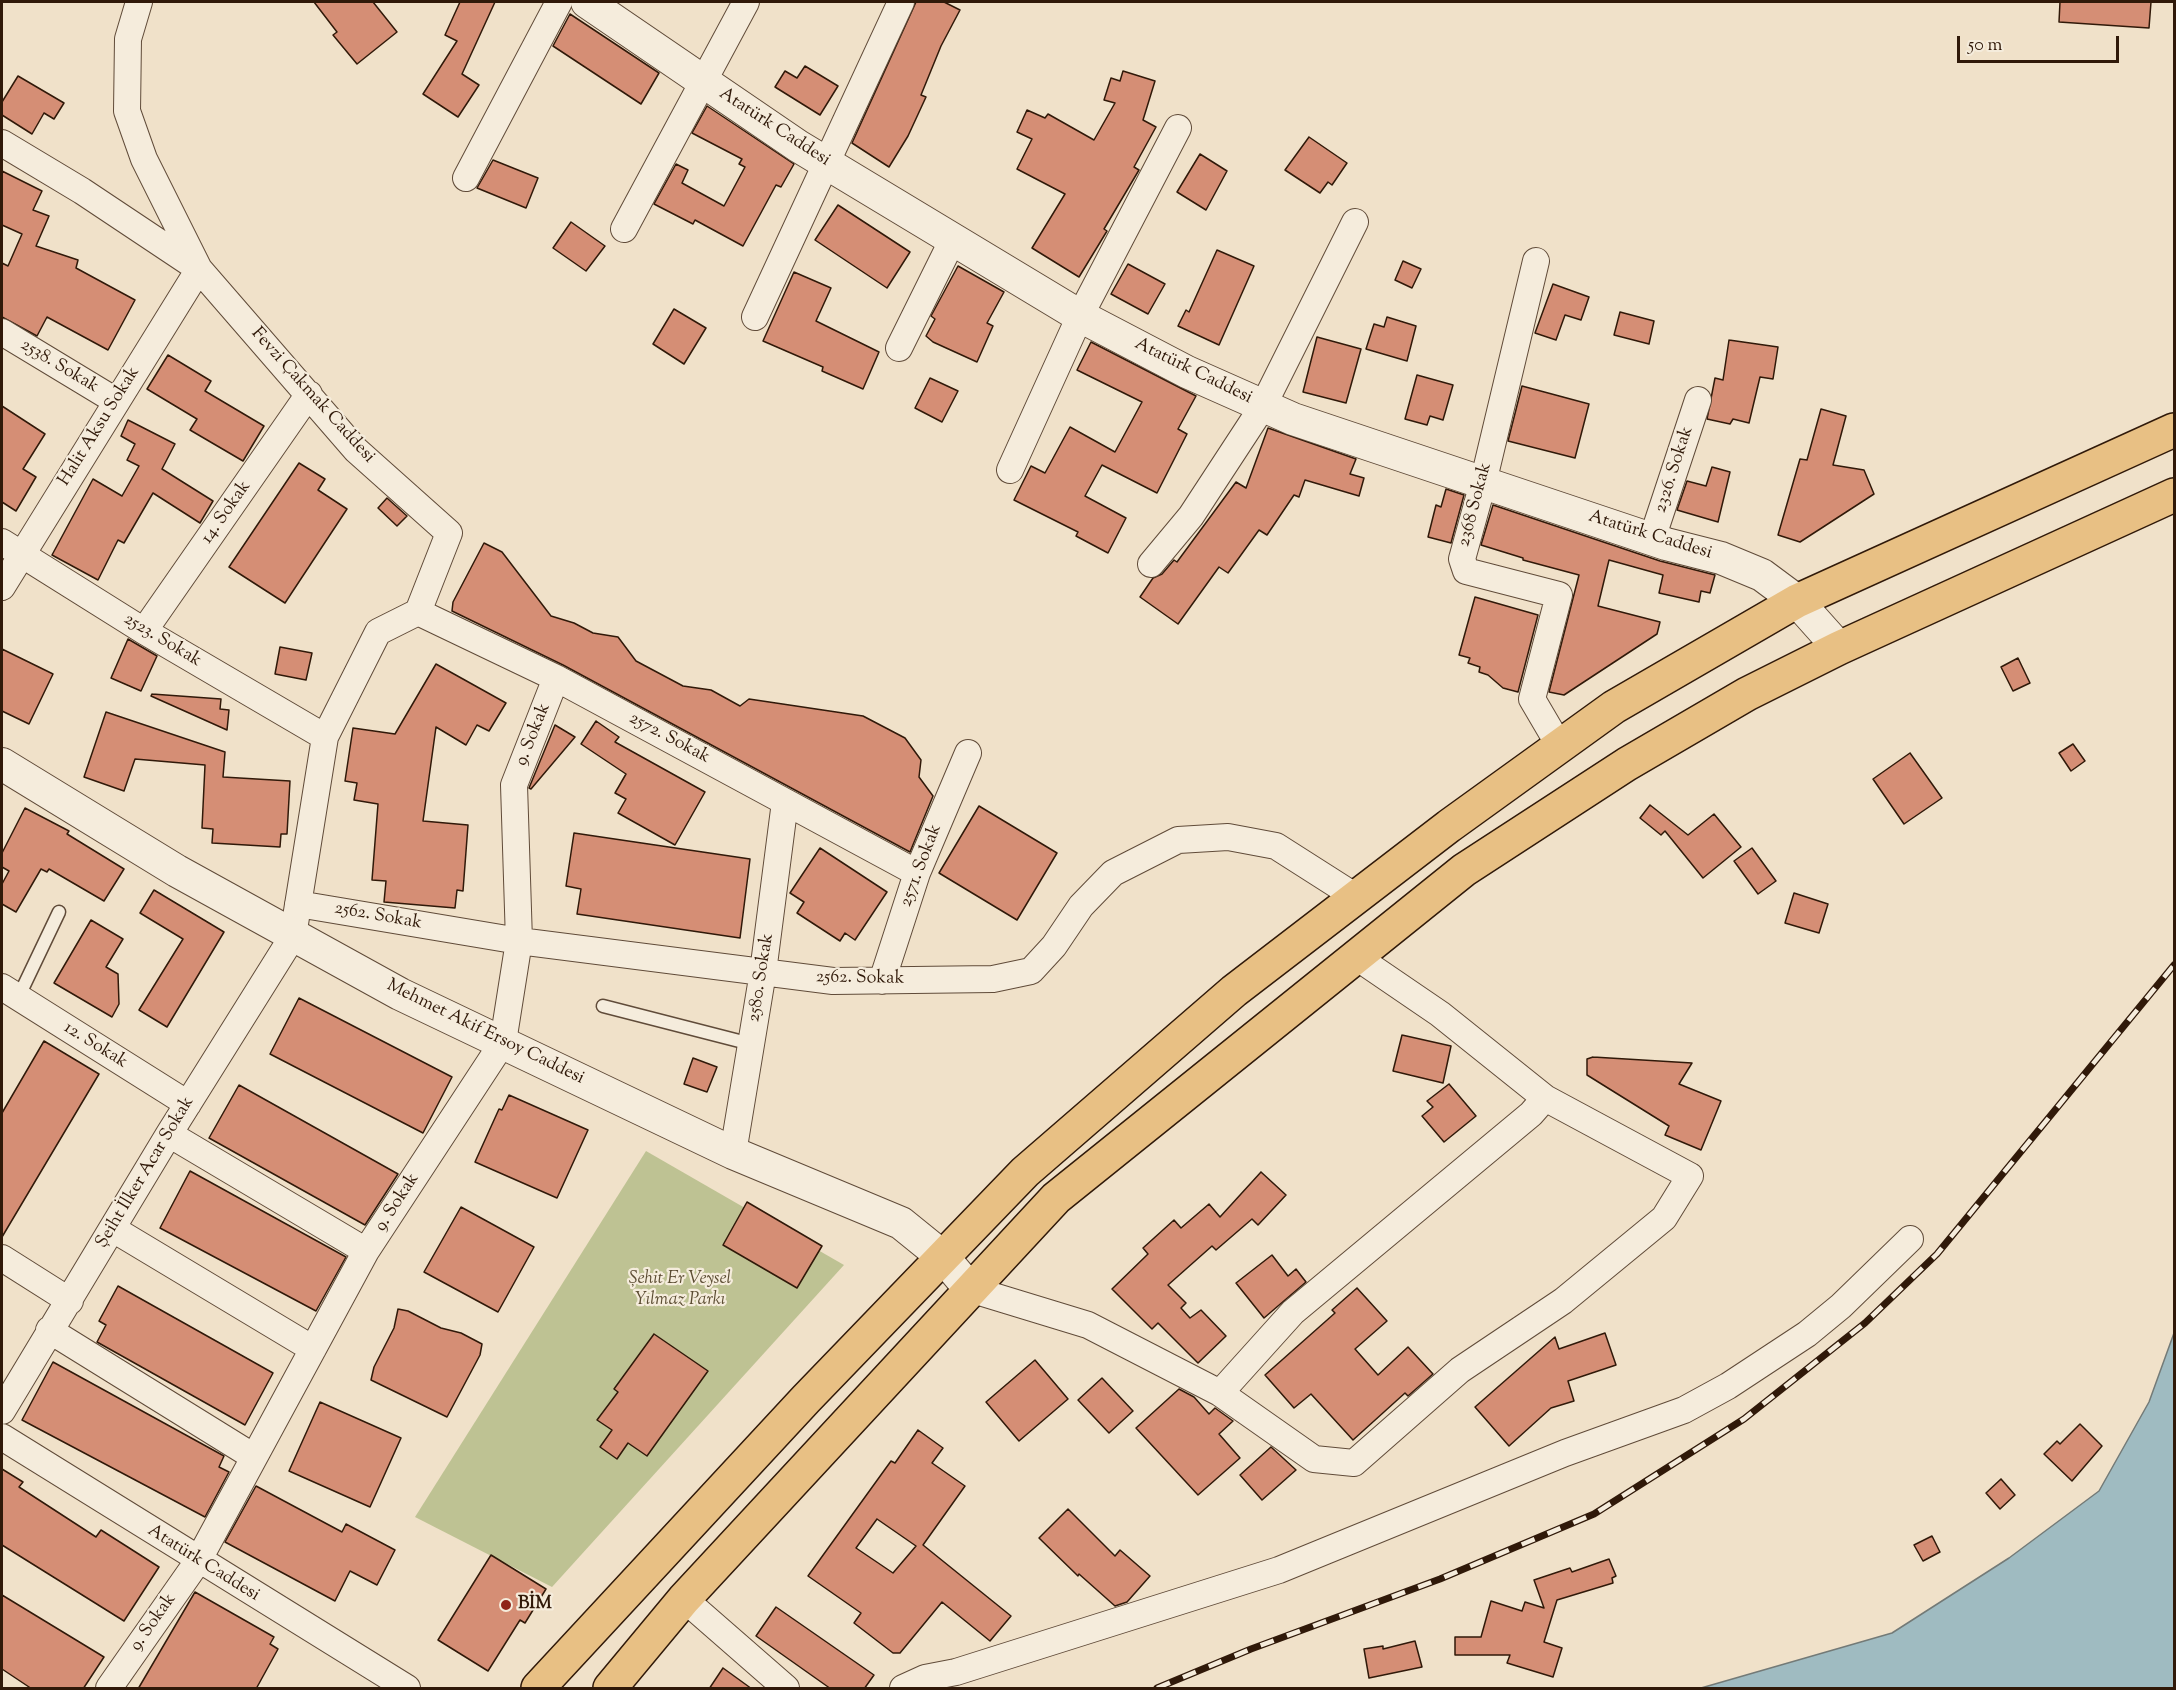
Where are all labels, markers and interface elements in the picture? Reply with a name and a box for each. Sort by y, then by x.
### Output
scale bar [1960,24,2122,62]
text: 50 m [1968,33,2002,59]
street label: Atatürk Caddesi [714,84,834,172]
street label: Fevzi Çakmak Caddesi [245,324,379,468]
street label: Atatürk Caddesi [1131,334,1255,410]
street label: 2538. Sokak [16,335,102,399]
street label: Halit Aksu Sokak [55,363,145,491]
street label: 2326. Sokak [1651,424,1699,516]
street label: 2368 Sokak [1454,461,1498,549]
street label: 14. Sokak [198,477,256,549]
street label: Atatürk Caddesi [1585,507,1715,565]
street label: 2523. Sokak [119,609,205,673]
street label: 9. Sokak [512,701,556,769]
street label: 2572. Sokak [625,709,713,769]
street label: 2571. Sokak [896,822,948,910]
street label: 2562. Sokak [333,899,423,935]
street label: 2580. Sokak [744,932,780,1024]
street label: 2562. Sokak [816,967,904,991]
street label: Mehmet Akif Ersoy Caddesi [383,976,587,1090]
street label: 12. Sokak [59,1018,131,1074]
street label: Şeiht İlker Acar Sokak [92,1093,200,1253]
street label: 9. Sokak [371,1170,425,1236]
park label: Şehit Er Veysel Yılmaz Parkı [629,1269,731,1312]
street label: Atatürk Caddesi [143,1521,263,1607]
street label: 9. Sokak [126,1590,182,1656]
place label: BİM [518,1594,552,1616]
marker: BİM [499,1598,513,1612]

